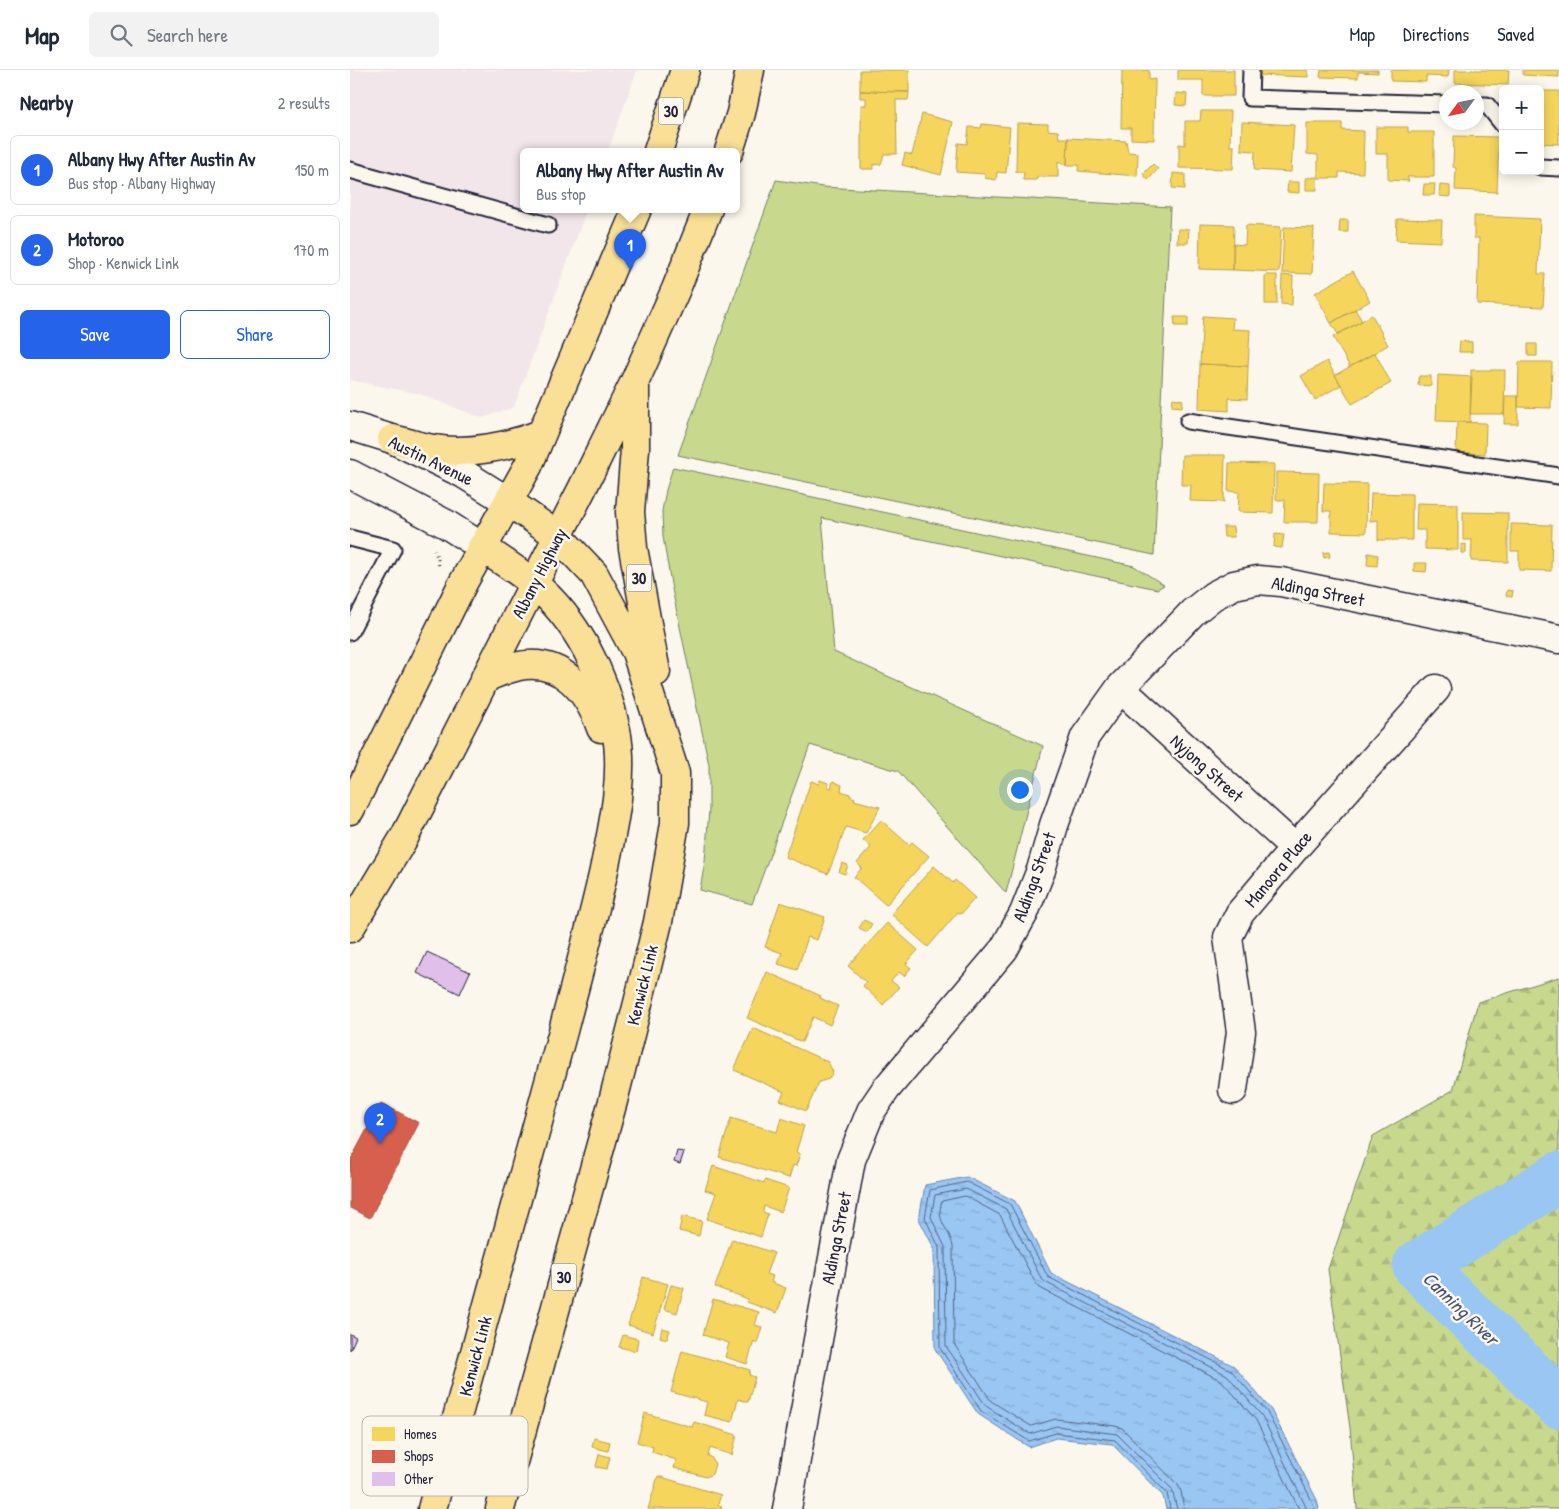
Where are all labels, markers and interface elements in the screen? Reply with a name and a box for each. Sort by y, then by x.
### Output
search box [89,12,439,57]
text: Map [25,19,59,51]
icon: search [107,21,135,49]
text: Search here [147,22,228,48]
text: Map [1350,22,1375,47]
text: Directions [1403,22,1469,47]
text: Saved [1497,22,1534,47]
north arrow [1439,85,1484,130]
map controls [1499,85,1544,175]
button: + [1499,85,1544,130]
text: Nearby [20,88,73,117]
text: 2 results [278,92,330,114]
road number: 30 [658,97,684,124]
button: − [1499,130,1544,175]
text: Albany Hwy After Austin Av [68,146,255,172]
popup [520,148,740,213]
text: Albany Hwy After Austin Av [536,157,724,183]
text: 1 [34,159,40,181]
text: 150 m [295,159,329,181]
text: Bus stop · Albany Highway [68,172,216,194]
text: Bus stop [536,183,586,205]
text: Motoroo [68,226,124,252]
pin: 1 [614,229,646,270]
text: 2 [33,239,41,261]
text: 170 m [294,239,329,261]
text: Shop · Kenwick Link [68,252,179,274]
button: Save [20,310,170,359]
button: Share [180,310,330,359]
street label: Austin Avenue [385,429,477,491]
street label: Albany Highway [505,523,573,623]
road number: 30 [626,564,652,592]
street label: Aldinga Street [1270,570,1367,612]
street label: Nyjong Street [1165,728,1250,808]
your location [1007,777,1033,803]
street label: Manoora Place [1238,825,1318,913]
street label: Aldinga Street [1006,828,1062,925]
street label: Kenwick Link [620,942,664,1028]
pin: 2 [364,1103,396,1144]
street label: Aldinga Street [815,1189,857,1286]
road number: 30 [552,1264,576,1290]
water label: Canning River [1417,1265,1507,1353]
street label: Kenwick Link [452,1313,498,1399]
legend [362,1416,528,1496]
text: Homes [404,1424,437,1443]
text: Shops [404,1446,433,1466]
text: Other [404,1469,434,1488]

